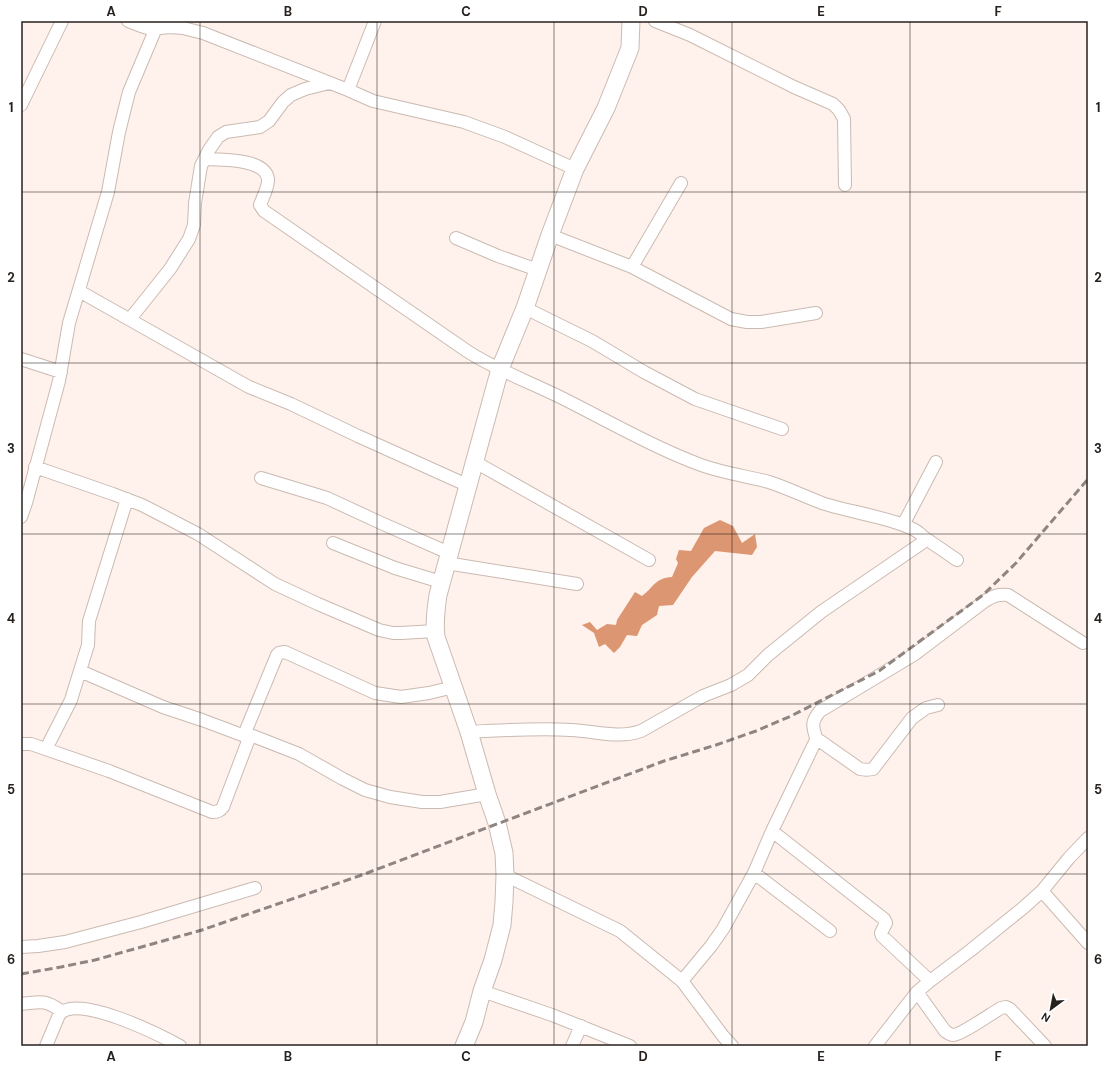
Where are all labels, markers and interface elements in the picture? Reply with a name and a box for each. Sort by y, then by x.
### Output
text: A [106,3,116,20]
text: B [284,3,292,20]
text: C [461,3,471,20]
text: D [638,3,648,20]
text: E [817,3,825,20]
text: F [994,3,1002,20]
text: 1 [9,99,13,116]
text: 1 [1096,99,1100,116]
text: 2 [7,269,15,286]
text: 2 [1094,269,1102,286]
text: 3 [7,440,15,457]
text: 3 [1094,440,1102,457]
text: 4 [7,610,15,627]
text: 4 [1094,610,1102,627]
text: 5 [7,781,15,798]
text: 5 [1094,781,1102,798]
text: 6 [7,951,15,968]
text: 6 [1094,951,1102,968]
north arrow [1031,989,1071,1029]
text: N [1039,1009,1053,1026]
text: A [106,1048,116,1065]
text: B [284,1048,292,1065]
text: C [461,1048,471,1065]
text: D [638,1048,648,1065]
text: E [817,1048,825,1065]
text: F [994,1048,1002,1065]

